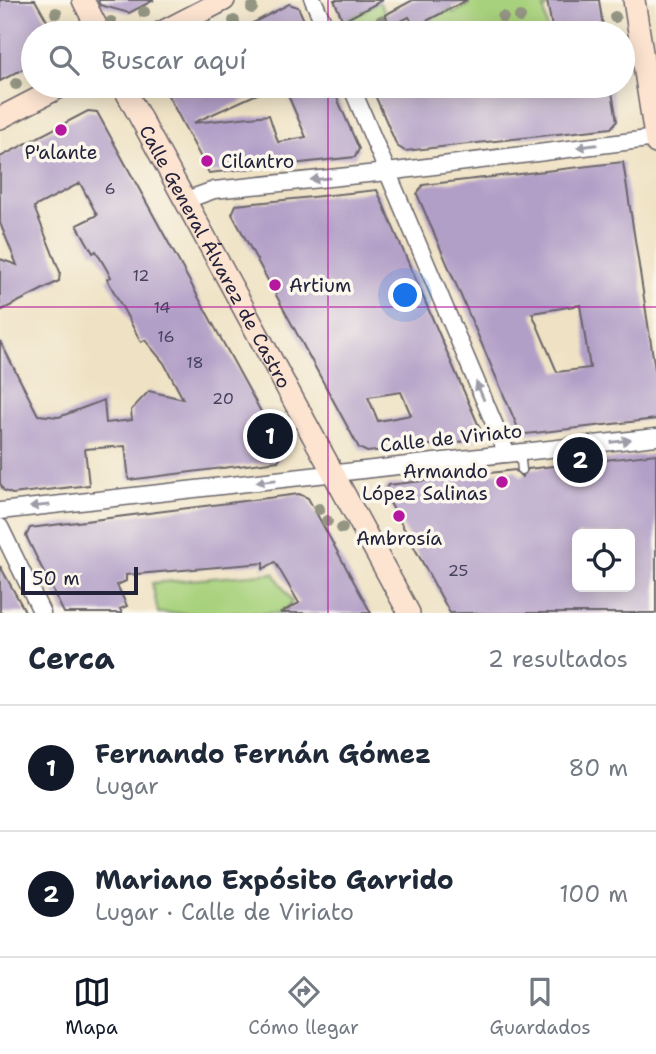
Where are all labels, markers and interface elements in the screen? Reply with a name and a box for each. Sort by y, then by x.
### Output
search box [21,21,635,98]
icon: search [45,41,83,79]
text: Buscar aquí [101,42,247,77]
street label: Calle General Álvarez de Castro [134,120,297,393]
marker: P'alante [53,122,69,138]
place label: P'alante [24,140,98,165]
one-way arrow [576,140,598,151]
place label: Cilantro [221,149,294,174]
marker: Cilantro [199,153,215,169]
one-way arrow [308,174,330,185]
house number: 6 [104,178,116,199]
house number: 12 [132,265,150,286]
place label: Artium [289,273,351,298]
marker: Artium [267,277,283,293]
your location [388,278,422,312]
house number: 14 [153,297,171,318]
house number: 16 [157,326,175,347]
house number: 18 [186,352,204,373]
one-way arrow [475,381,486,402]
house number: 20 [212,388,234,409]
pin: 1 [247,410,293,462]
street label: Calle de Viriato [379,418,523,458]
pin: 2 [557,434,603,486]
one-way arrow [610,435,632,446]
place label: Armando López Salinas [362,459,488,506]
marker: Armando López Salinas [494,474,510,490]
one-way arrow [255,475,277,486]
one-way arrow [29,501,51,512]
marker: Ambrosía [391,508,407,524]
place label: Ambrosía [356,526,442,551]
map controls [572,529,635,592]
button: locate [572,529,635,592]
house number: 25 [448,560,468,581]
scale bar [21,564,138,596]
text: 50 m [32,566,80,591]
text: Cerca [28,638,115,679]
text: 2 resultados [488,644,628,674]
text: Fernando Fernán Gómez [95,736,431,771]
text: 1 [46,753,56,783]
text: 80 m [569,753,628,783]
text: Lugar [95,771,159,801]
text: Mariano Expósito Garrido [95,862,454,897]
text: 2 [43,879,59,909]
text: 100 m [559,879,628,909]
text: Lugar · Calle de Viriato [95,897,354,927]
tab: Mapa [65,973,118,1040]
tab: Cómo llegar [248,973,359,1040]
tab: Guardados [490,973,591,1040]

